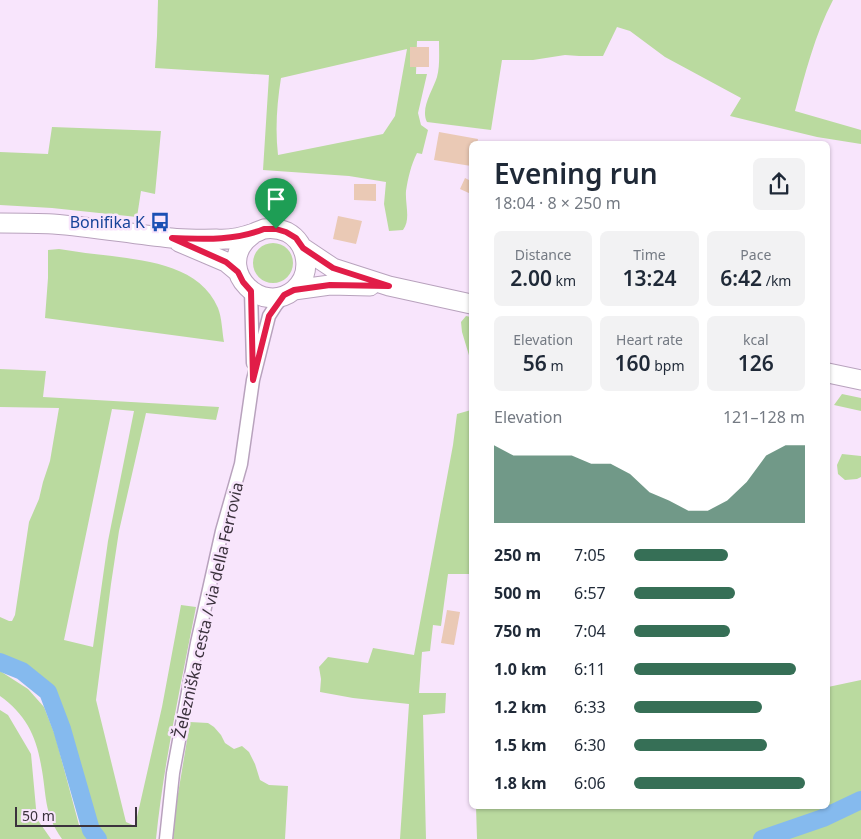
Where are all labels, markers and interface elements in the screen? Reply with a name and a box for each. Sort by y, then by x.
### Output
text: Evening run [494,154,658,192]
button: share [753,158,805,210]
pin [255,178,297,229]
icon: arrive [262,185,290,213]
text: 18:04 · 8 × 250 m [494,192,621,214]
place label: Bonifika K [70,211,145,233]
bus stop icon: Bonifika K [149,211,171,233]
text: Distance [515,245,572,264]
text: Time [633,245,666,264]
text: Pace [740,245,771,264]
text: 2.00 [510,264,552,292]
text: 13:24 [623,264,676,292]
text: 6:42 [720,264,762,292]
text: km [552,271,576,290]
text: /km [762,271,791,290]
text: Elevation [513,330,573,349]
text: Heart rate [616,330,683,349]
text: kcal [743,330,769,349]
text: 56 [523,349,547,377]
text: 160 [614,349,651,377]
text: 126 [738,349,774,377]
text: m [547,356,564,375]
text: bpm [651,356,684,375]
text: Elevation [494,406,562,428]
text: 121–128 m [723,406,805,428]
street label: Železniška cesta / via della Ferrovia [168,480,248,740]
text: 250 m [494,544,541,566]
text: 7:05 [574,544,606,566]
text: 500 m [494,582,541,604]
text: 6:57 [574,582,606,604]
text: 750 m [494,620,541,642]
text: 7:04 [574,620,606,642]
text: 1.0 km [494,658,546,680]
text: 6:11 [574,658,606,680]
text: 1.2 km [494,696,546,718]
text: 6:33 [574,696,606,718]
text: 1.5 km [494,734,546,756]
text: 6:30 [574,734,606,756]
text: 1.8 km [494,772,546,794]
text: 6:06 [574,772,606,794]
scale bar [15,804,138,827]
text: 50 m [22,806,55,825]

